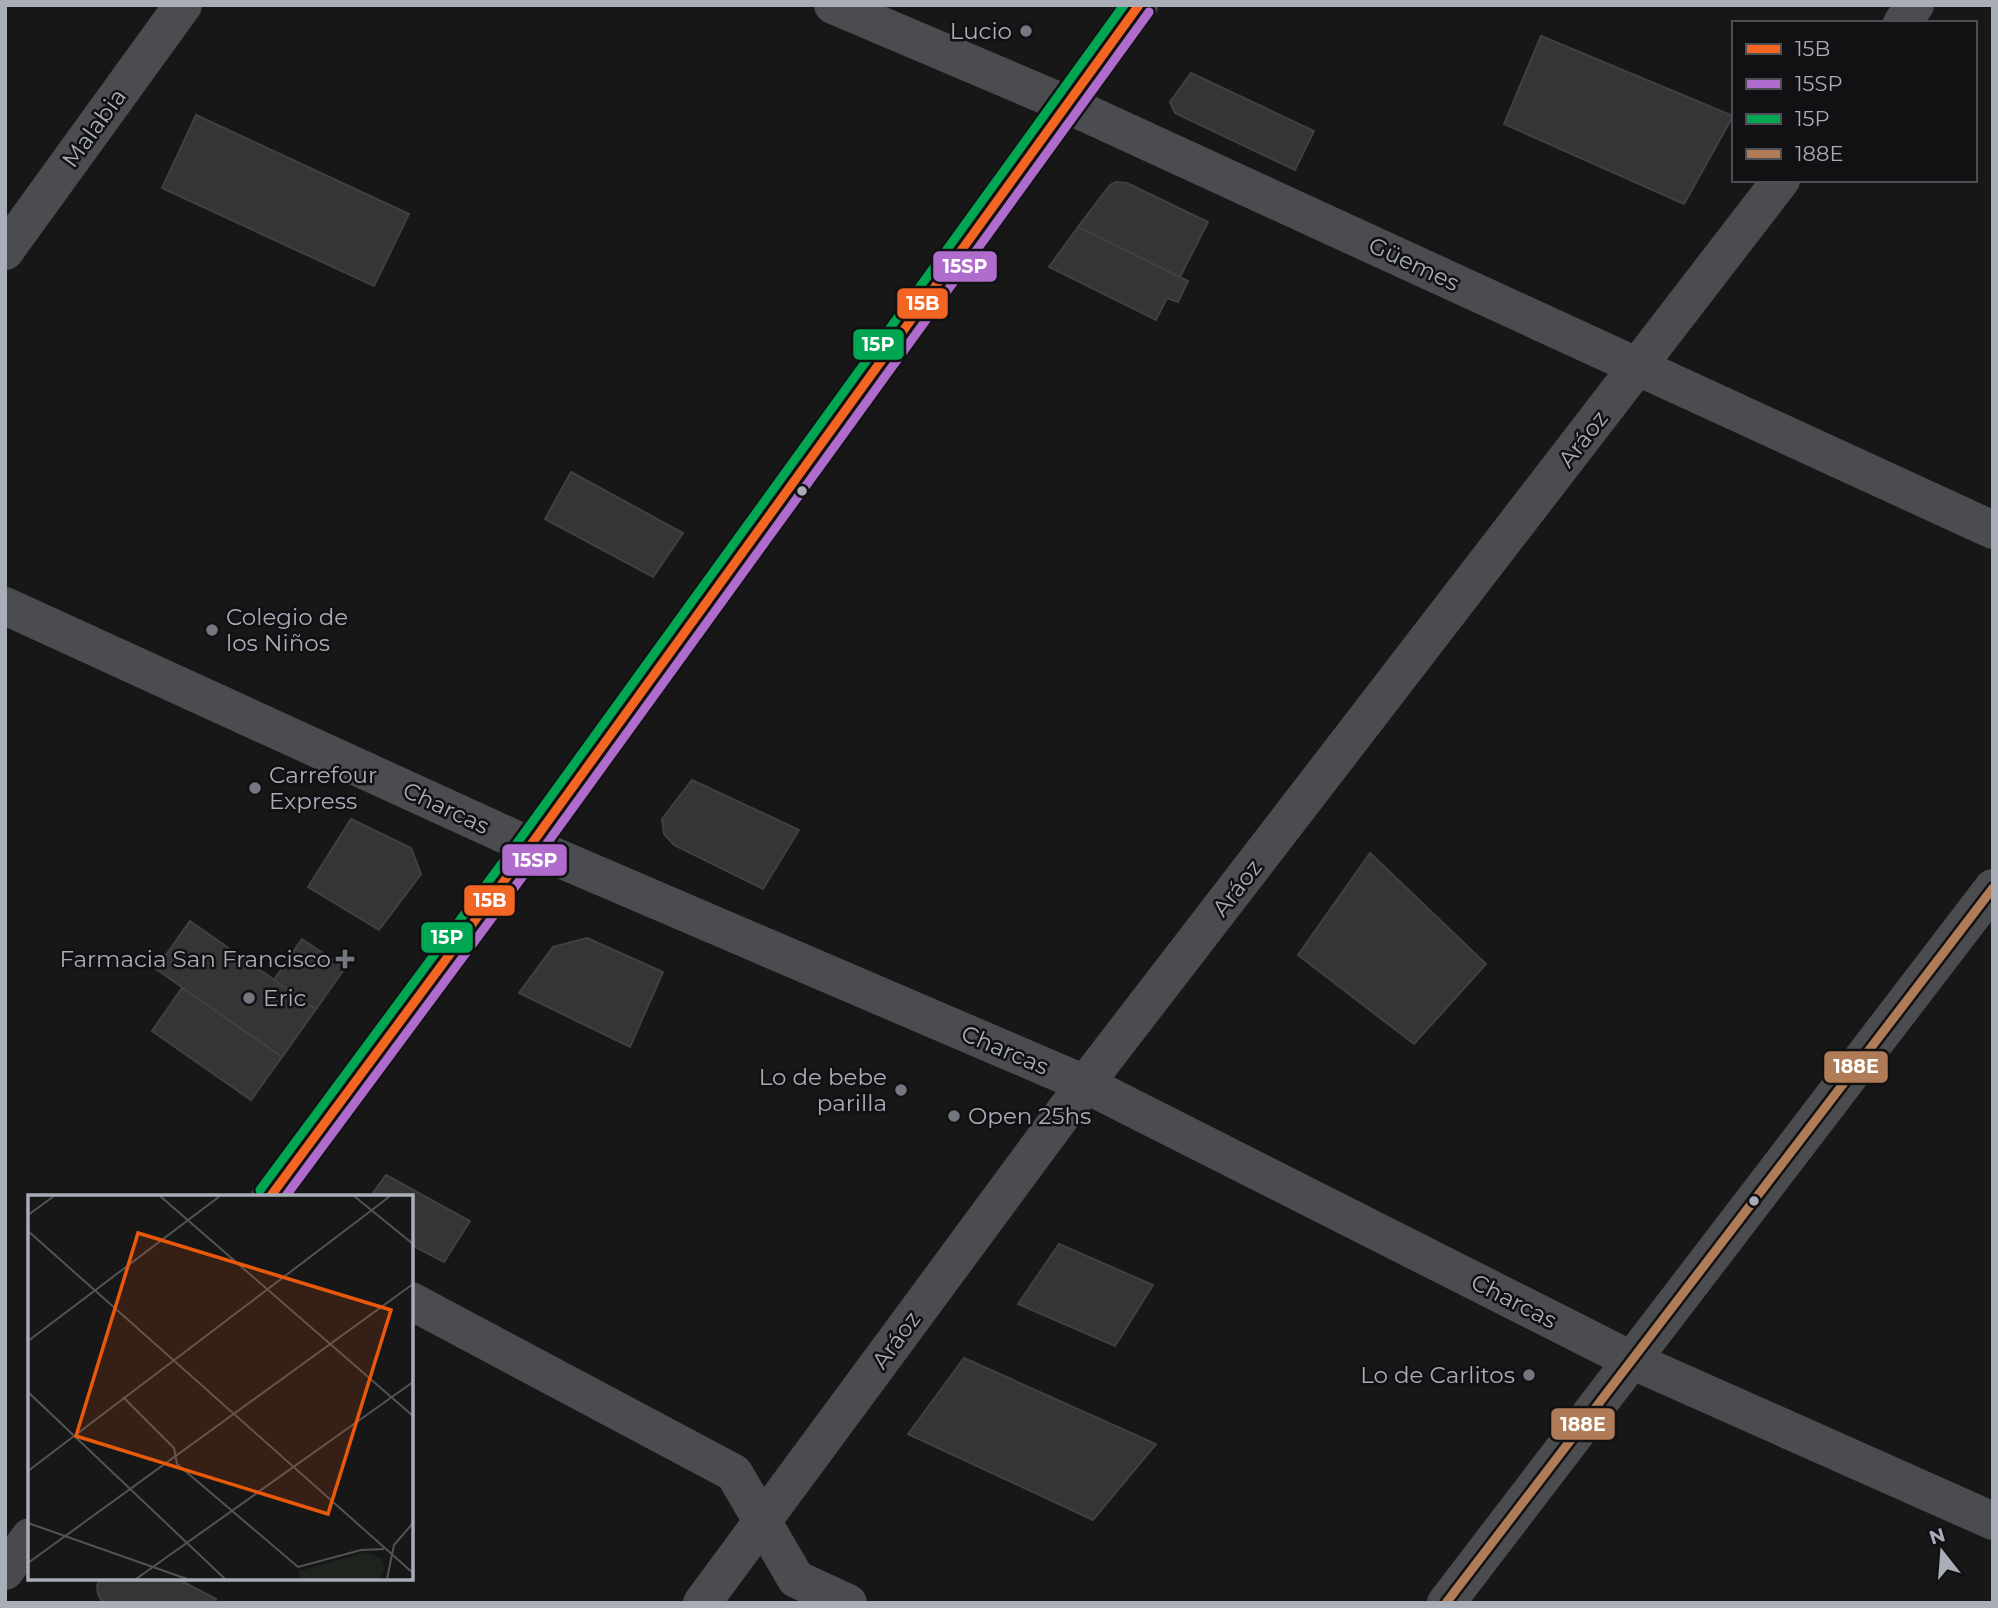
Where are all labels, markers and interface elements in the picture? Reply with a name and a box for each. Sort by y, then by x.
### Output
place label: Lucio [950,17,1012,45]
legend [1732,21,1977,182]
marker: Lucio [1018,23,1034,39]
text: 15B [1795,36,1830,61]
text: 15SP [1795,71,1842,96]
street label: Malabia [56,83,132,173]
text: 15P [1795,106,1830,131]
text: 188E [1795,141,1843,166]
street label: Güemes [1364,231,1464,297]
line badge: 15SP [932,250,998,283]
text: 15SP [943,255,987,278]
line badge: 15B [896,287,949,320]
text: 15B [906,292,940,315]
line badge: 15P [852,328,905,361]
text: 15P [862,333,894,356]
street label: Aráoz [1552,405,1614,473]
unlabelled marker [795,484,809,498]
place label: Colegio de los Niños [226,603,348,657]
marker: Colegio de los Niños [204,622,220,638]
place label: Carrefour Express [269,761,377,815]
street label: Charcas [398,776,494,840]
marker: Carrefour Express [247,780,263,796]
line badge: 15SP [501,843,568,877]
text: 15SP [513,849,557,872]
street label: Aráoz [1206,854,1268,922]
line badge: 15B [463,884,516,917]
text: 15B [473,889,507,912]
line badge: 15P [420,921,474,954]
text: 15P [431,926,463,949]
place label: Farmacia San Francisco [59,945,331,973]
marker: Farmacia San Francisco [337,951,353,967]
place label: Eric [263,984,307,1012]
marker: Eric [241,990,257,1006]
street label: Charcas [957,1019,1053,1081]
line badge: 188E [1823,1050,1889,1084]
text: 188E [1833,1055,1879,1078]
place label: Lo de bebe parilla [759,1063,887,1117]
marker: Lo de bebe parilla [893,1082,909,1098]
place label: Open 25hs [968,1102,1091,1130]
marker: Open 25hs [946,1108,962,1124]
unlabelled marker [1747,1194,1761,1208]
inset map [28,1195,413,1580]
street label: Charcas [1467,1268,1561,1334]
street label: Aráoz [866,1306,926,1374]
place label: Lo de Carlitos [1360,1361,1515,1389]
marker: Lo de Carlitos [1521,1367,1537,1383]
line badge: 188E [1550,1407,1616,1441]
text: 188E [1560,1413,1606,1436]
north arrow [1907,1517,1977,1587]
text: N [1926,1523,1948,1549]

